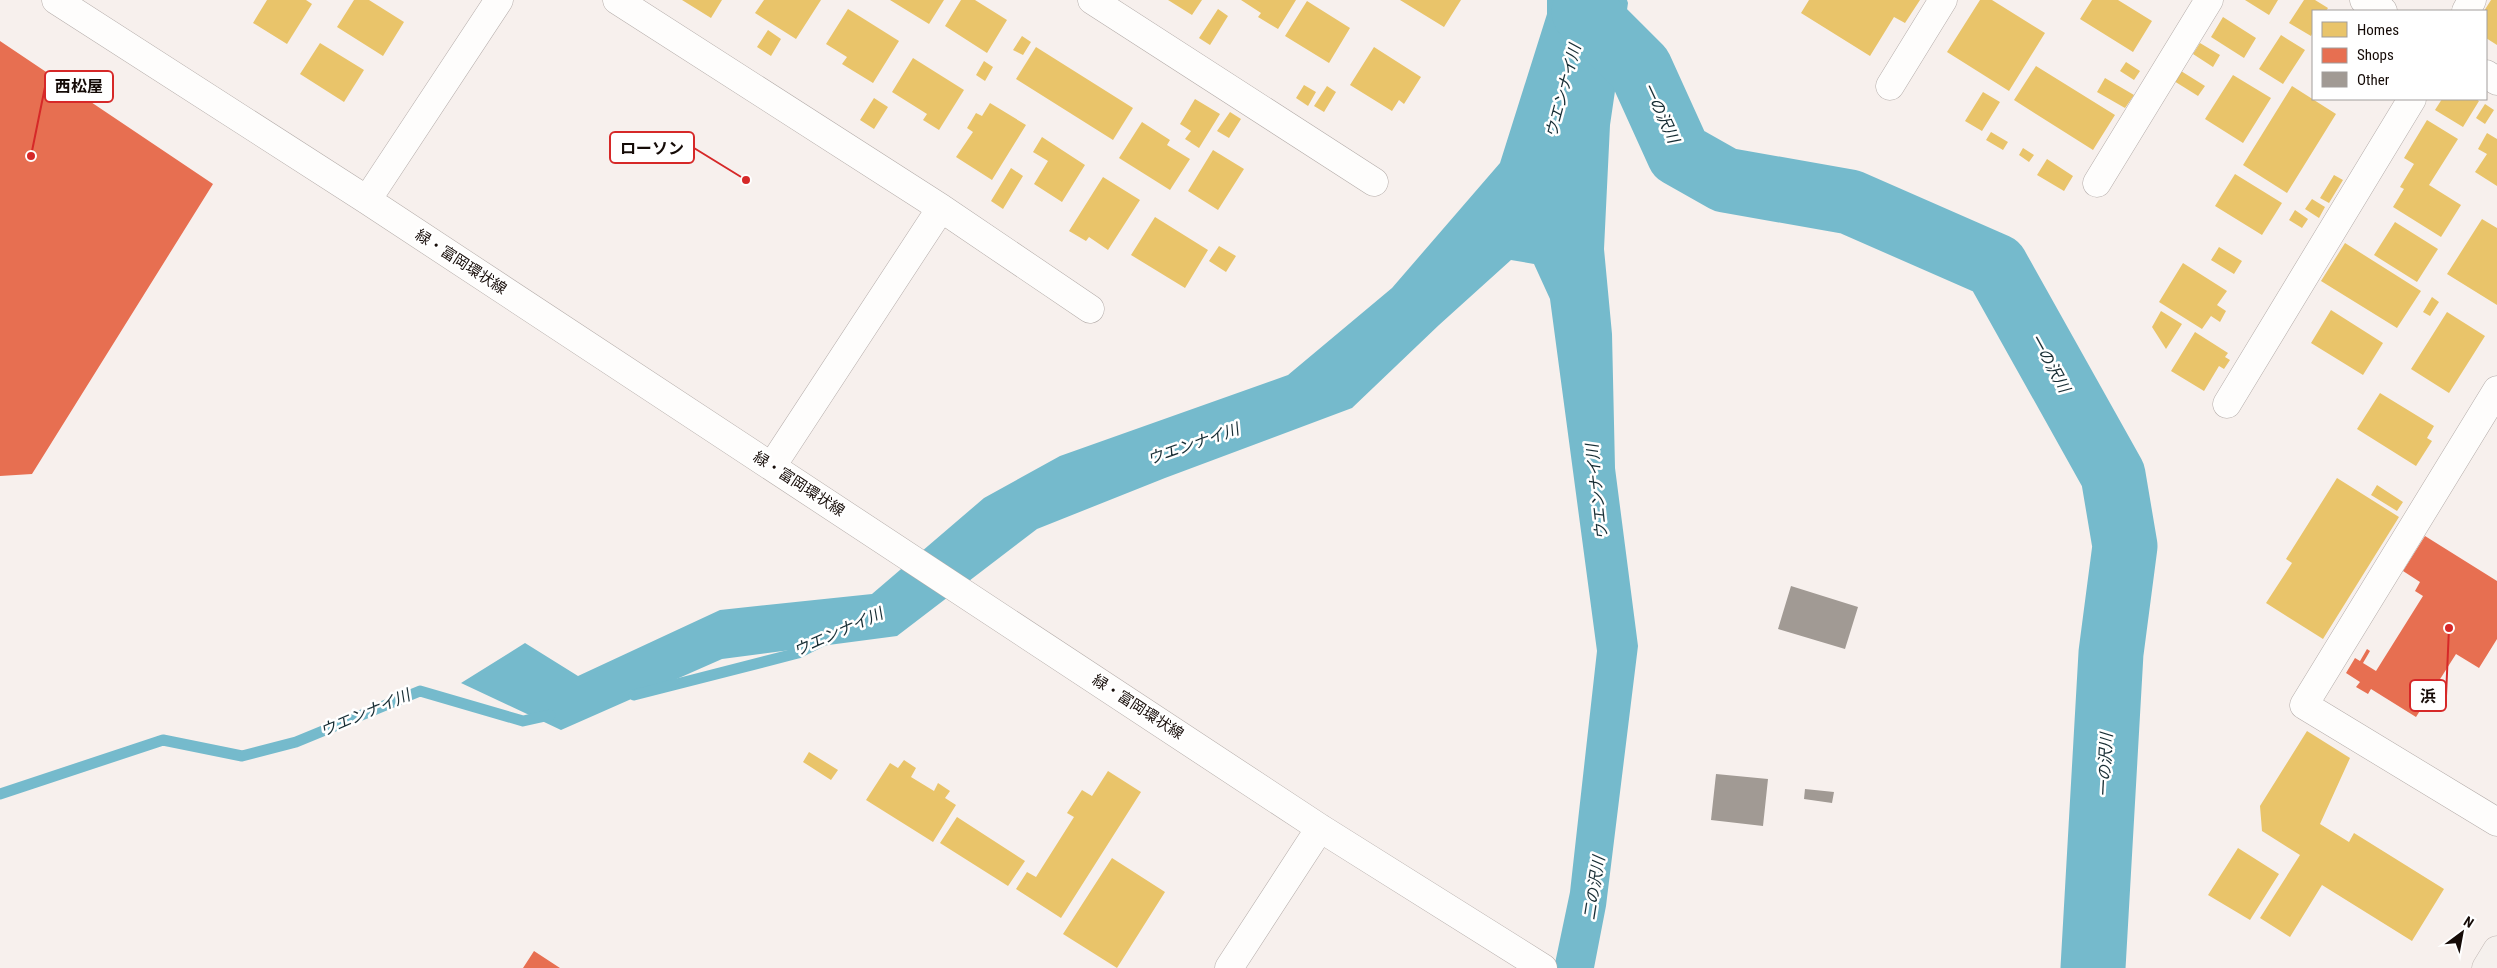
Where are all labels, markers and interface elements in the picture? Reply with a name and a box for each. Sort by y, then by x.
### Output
legend [2312,10,2487,100]
text: Homes [2357,21,2399,39]
water label: ウエンナイ川 [1541,40,1585,140]
text: Shops [2357,46,2394,64]
callout: 西松屋 [45,71,113,102]
text: Other [2357,71,2390,89]
text: 西松屋 [55,77,103,96]
water label: 一の沢川 [1639,80,1684,148]
callout: ローソン [610,132,694,163]
text: ローソン [620,139,684,158]
street label: 緑・富岡環状線 [412,226,510,298]
water label: 一の沢川 [2026,330,2075,397]
water label: ウエンナイ川 [1145,419,1243,469]
water label: ウエンナイ川 [1582,441,1611,541]
street label: 緑・富岡環状線 [750,448,848,520]
water label: ウエンナイ川 [790,603,888,660]
street label: 緑・富岡環状線 [1089,671,1187,743]
callout: 浜 [2410,680,2446,711]
water label: ウエンナイ川 [317,685,415,741]
text: 浜 [2420,687,2436,706]
water label: 一の沢川 [2094,731,2116,797]
water label: 二の沢川 [1580,853,1609,921]
north arrow [2437,908,2487,958]
text: N [2461,913,2477,931]

